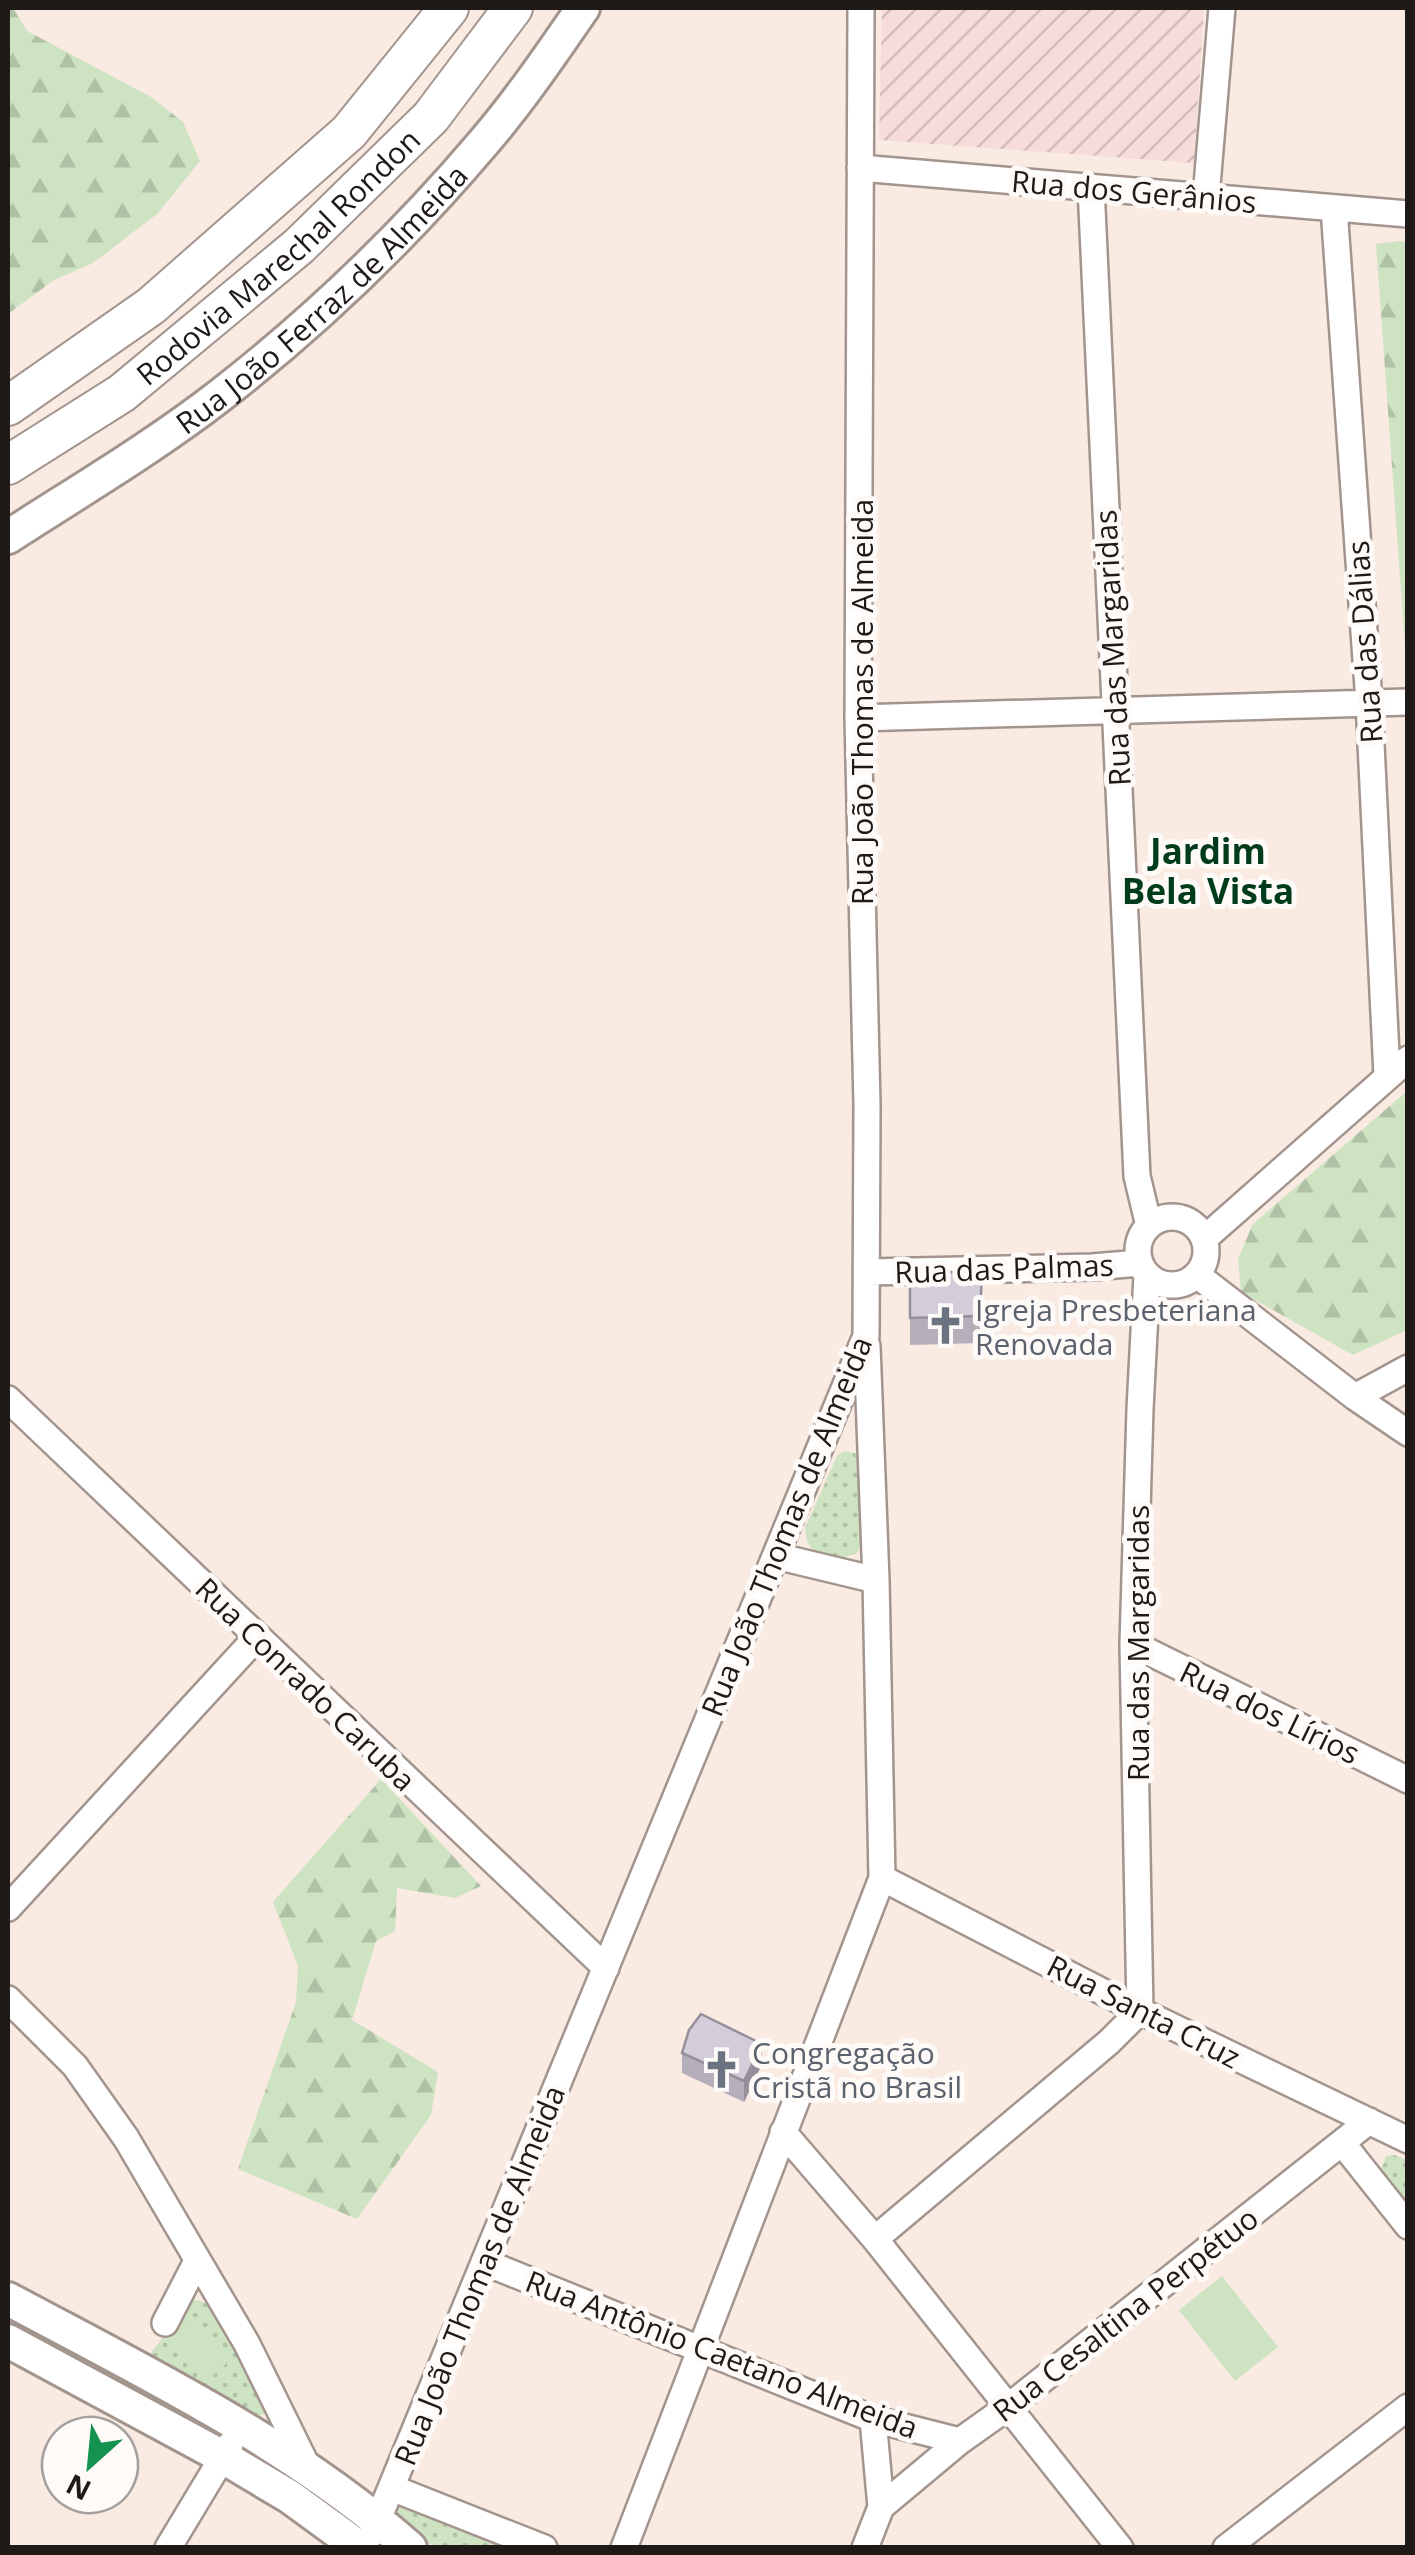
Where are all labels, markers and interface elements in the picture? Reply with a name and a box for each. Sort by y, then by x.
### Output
street label: Rodovia Marechal Rondon [127,119,428,394]
street label: Rua João Ferraz de Almeida [167,155,476,443]
street label: Rua dos Gerânios [1010,160,1258,222]
street label: Rua João Thomas de Almeida [841,499,882,905]
street label: Rua das Margaridas [1084,509,1140,787]
street label: Rua das Dálias [1336,539,1392,745]
district label: Jardim Bela Vista [1122,827,1294,914]
street label: Rua das Palmas [894,1244,1114,1292]
place label: Igreja Presbeteriana Renovada [975,1289,1257,1364]
church icon: Igreja Presbeteriana Renovada [924,1305,966,1347]
street label: Rua João Thomas de Almeida [691,1330,881,1722]
street label: Rua das Margaridas [1117,1505,1158,1781]
street label: Rua Conrado Caruba [187,1568,425,1800]
street label: Rua dos Lírios [1173,1651,1367,1773]
street label: Rua Santa Cruz [1040,1945,1248,2077]
place label: Congregação Cristã no Brasil [752,2032,962,2107]
church icon: Congregação Cristã no Brasil [701,2048,743,2090]
street label: Rua João Thomas de Almeida [384,2079,574,2471]
street label: Rua Cesaltina Perpétuo [984,2197,1266,2431]
street label: Rua Antônio Caetano Almeida [520,2260,924,2448]
north arrow [40,2415,140,2515]
text: N [59,2466,97,2510]

